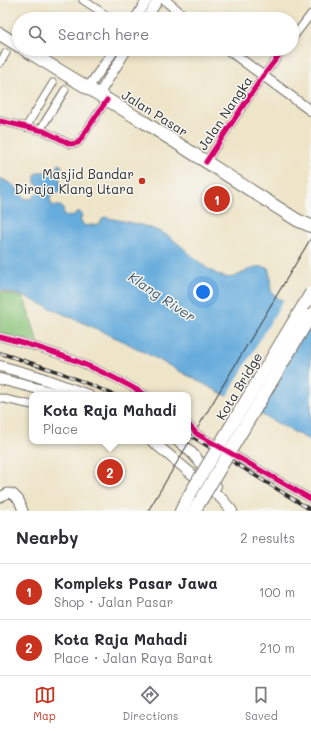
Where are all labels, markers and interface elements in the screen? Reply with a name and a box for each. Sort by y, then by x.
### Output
search box [12,12,299,56]
icon: search [26,23,48,45]
text: Search here [58,24,149,44]
street label: Jalan Nangka [194,73,256,153]
street label: Jalan Pasar [119,86,192,140]
place label: Masjid Bandar Diraja Klang Utara [15,165,134,197]
marker: Masjid Bandar Diraja Klang Utara [137,176,147,186]
pin: 1 [204,184,230,214]
water label: Klang River [125,267,200,326]
your location [193,282,213,302]
street label: Kota Bridge [212,349,265,423]
popup [29,392,191,444]
text: Kota Raja Mahadi [43,400,177,420]
text: Place [43,420,78,437]
pin: 2 [97,457,123,487]
text: Nearby [16,526,78,548]
text: 2 results [240,529,295,546]
text: Kompleks Pasar Jawa [54,573,218,593]
text: 1 [26,583,32,600]
text: 100 m [259,583,295,600]
text: Shop · Jalan Pasar [54,593,173,610]
text: Kota Raja Mahadi [54,629,188,649]
text: 2 [25,639,33,656]
text: 210 m [259,639,295,656]
text: Place · Jalan Raya Barat [54,649,213,666]
tab: Map [33,684,56,723]
tab: Directions [122,684,178,723]
tab: Saved [245,684,278,723]

